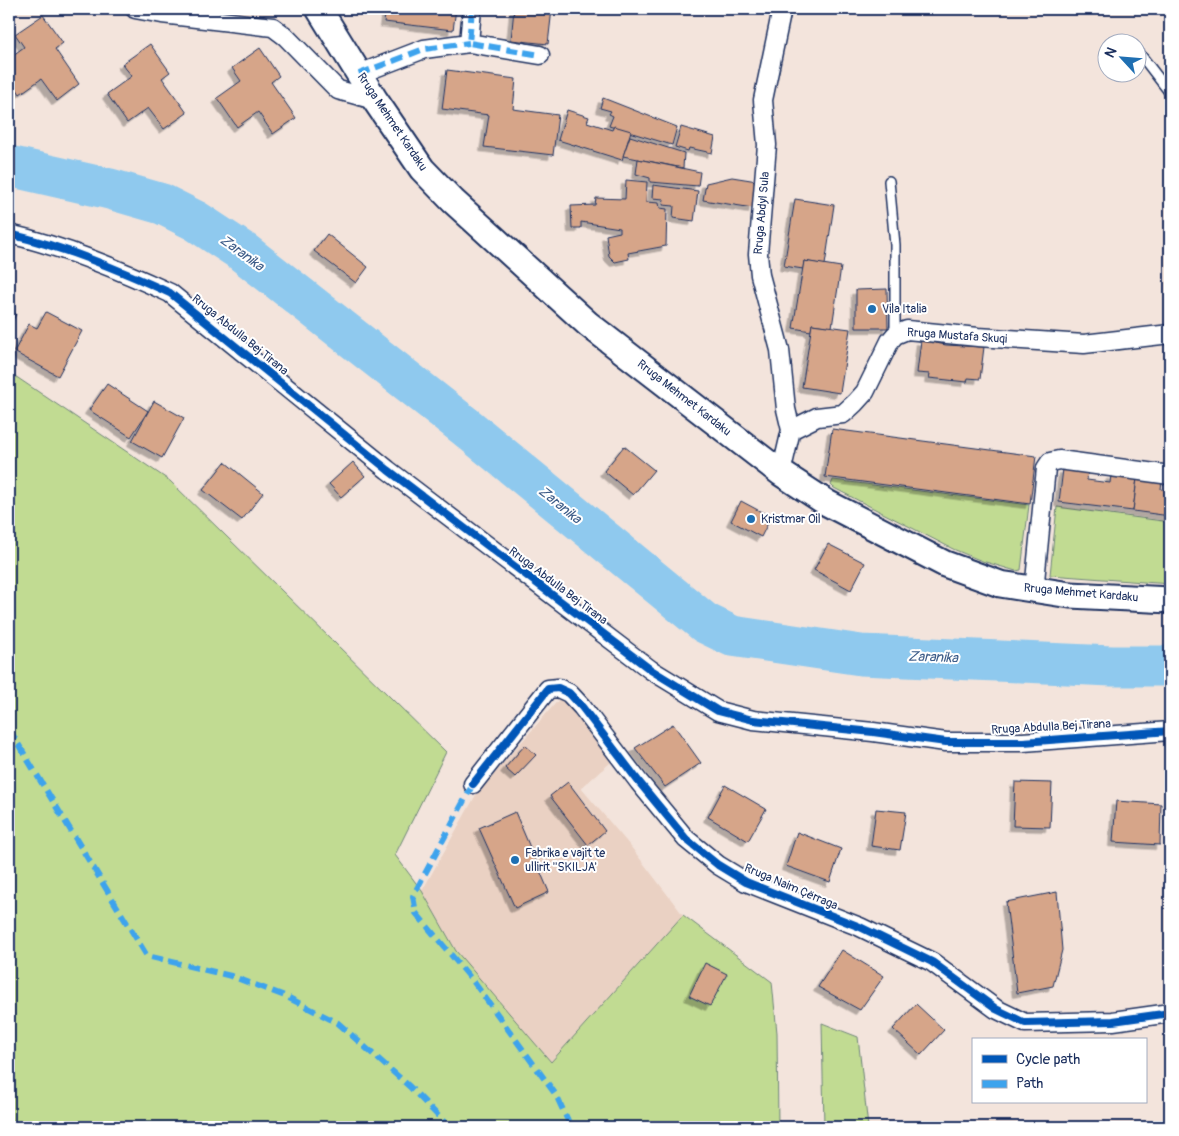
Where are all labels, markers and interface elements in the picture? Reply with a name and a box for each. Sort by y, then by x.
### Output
north arrow [1096,32,1146,82]
text: N [1101,45,1120,61]
street label: Rruga Mehmet Kardaku [354,70,430,174]
street label: Rruga Abdyl Sula [751,171,773,255]
water label: Zaranika [217,231,268,275]
street label: Rruga Abdulla Bej Tirana [189,291,292,379]
place label: Vila Italia [882,302,927,317]
marker: Vila Italia [866,303,878,315]
street label: Rruga Mustafa Skuqi [906,325,1008,347]
street label: Rruga Mehmet Kardaku [634,357,734,439]
water label: Zaranika [535,483,586,528]
place label: Kristmar Oil [761,512,821,527]
marker: Kristmar Oil [745,513,757,525]
street label: Rruga Abdulla Bej Tirana [506,544,611,628]
street label: Rruga Mehmet Kardaku [1023,581,1139,605]
water label: Zaranika [908,648,960,666]
street label: Rruga Abdulla Bej Tirana [991,716,1112,738]
place label: Fabrika e vajit te ullirit ''SKILJA' [525,846,605,875]
marker: Fabrika e vajit te ullirit ''SKILJA' [509,854,521,866]
street label: Rruga Naim Çërraga [742,861,840,914]
legend [972,1038,1146,1104]
text: Cycle path [1016,1050,1080,1069]
text: Path [1016,1074,1043,1093]

